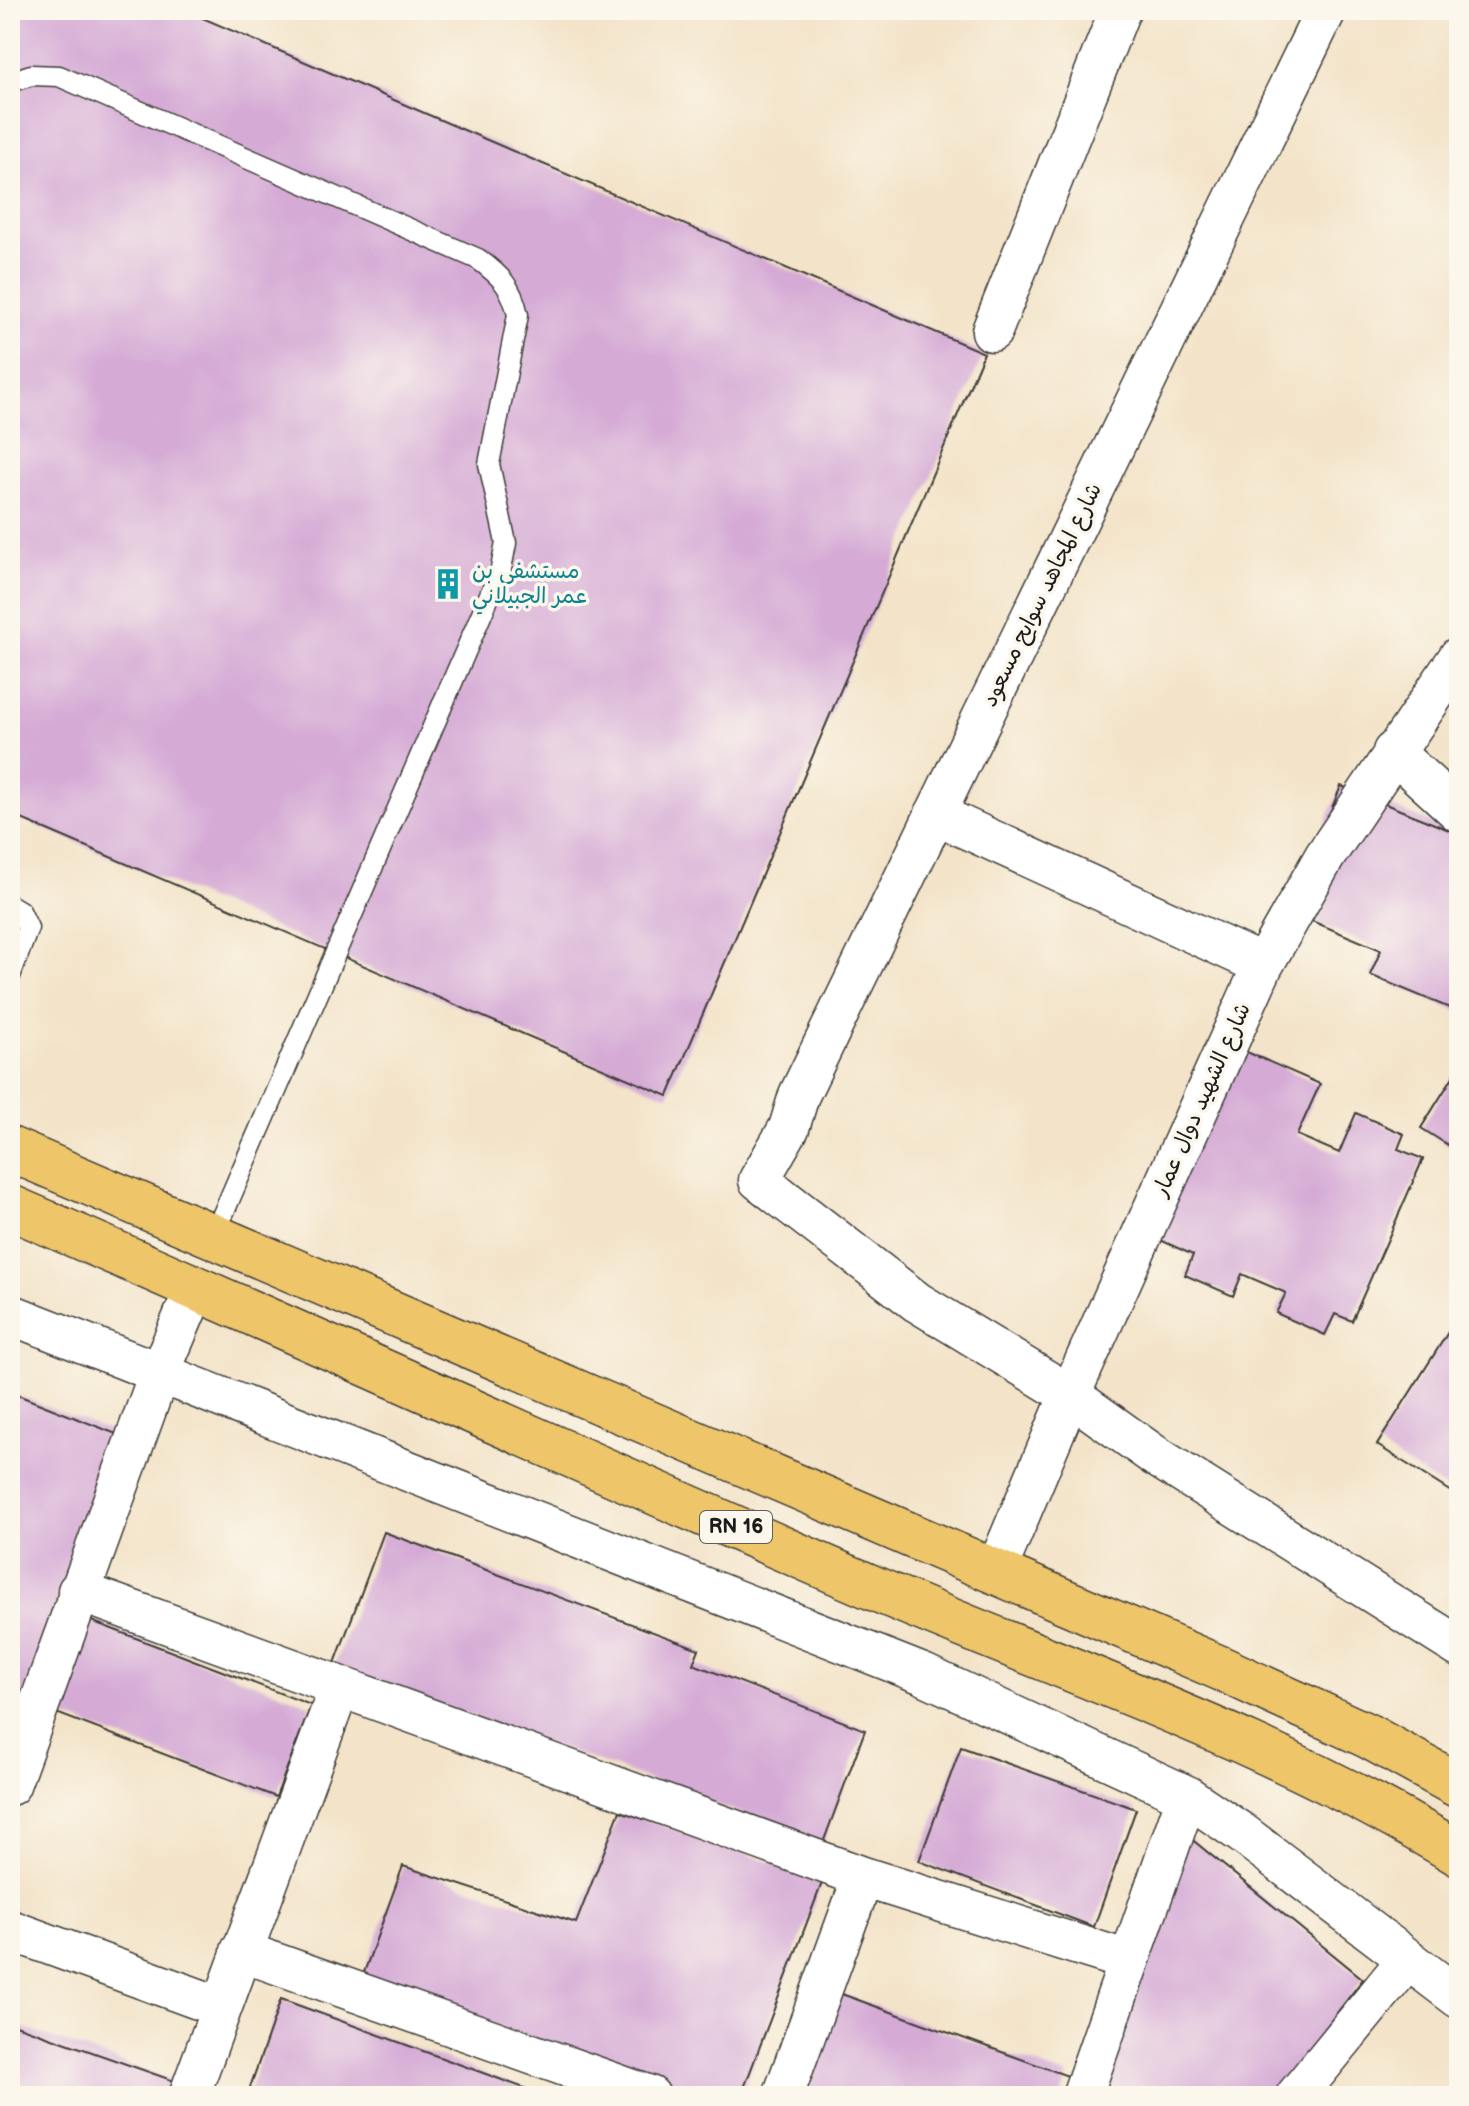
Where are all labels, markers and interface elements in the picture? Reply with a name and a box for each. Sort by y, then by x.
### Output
street label: شارع المجاهد سوايح مسعود [976,479,1109,712]
place label: مستشفى بن عمر الجبيلاني [472,558,587,615]
building icon: مستشفى بن عمر الجبيلاني [431,567,465,601]
street label: شارع الشهيد دوال عمار [1147,999,1258,1202]
road number: RN 16 [700,1511,772,1543]

